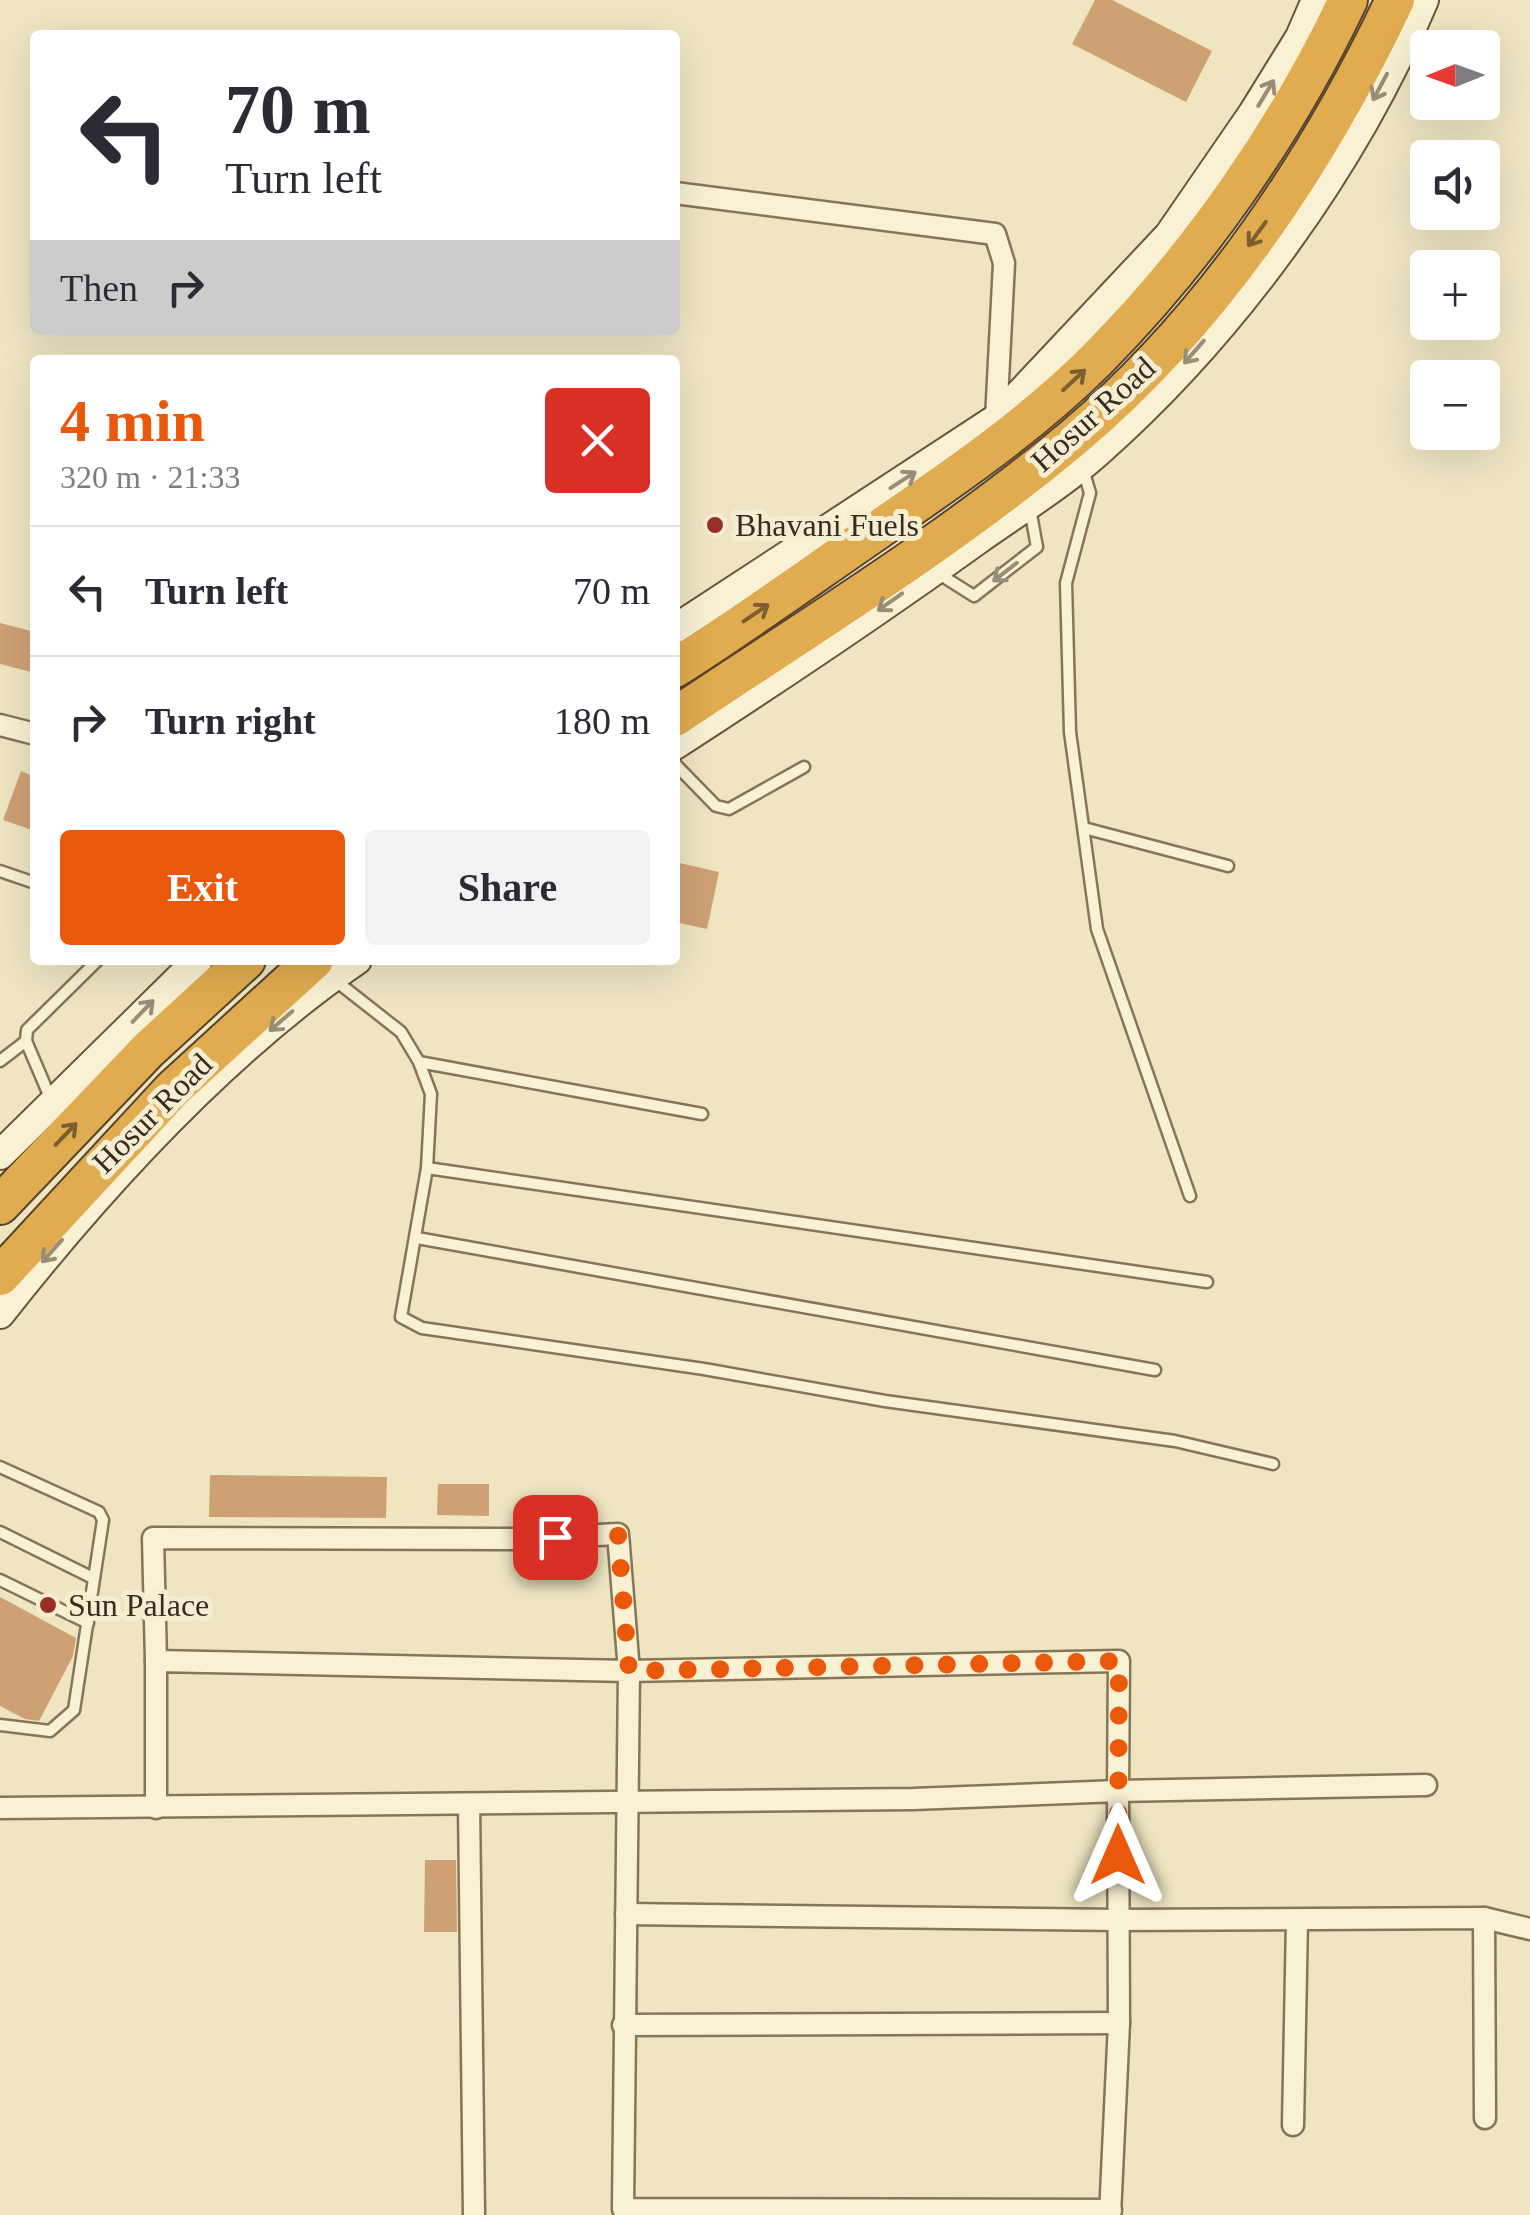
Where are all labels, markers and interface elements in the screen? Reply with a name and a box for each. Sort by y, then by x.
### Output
north arrow [1410,30,1500,120]
map controls [1410,30,1500,450]
icon: left [60,70,190,200]
text: 70 m [225,71,371,148]
one-way arrow [1370,72,1389,102]
one-way arrow [1255,79,1276,108]
button: sound [1410,140,1500,230]
text: Turn left [225,153,382,203]
one-way arrow [1246,220,1267,247]
button: + [1410,250,1500,340]
icon: right [158,260,213,315]
text: Then [60,267,138,309]
one-way arrow [1184,339,1206,365]
street label: Hosur Road [1024,349,1162,479]
button: − [1410,360,1500,450]
one-way arrow [1061,369,1086,392]
text: 4 min [60,388,205,454]
button: close [545,388,650,493]
text: 320 m · 21:33 [60,459,240,495]
one-way arrow [889,469,917,490]
place label: Bhavani Fuels [735,507,919,543]
marker: Bhavani Fuels [704,514,726,536]
one-way arrow [992,561,1018,583]
icon: left [60,564,115,619]
text: Turn left [145,570,288,612]
text: 70 m [573,570,650,612]
one-way arrow [877,591,905,612]
one-way arrow [741,603,769,624]
icon: right [60,694,115,749]
text: Turn right [145,700,316,742]
text: 180 m [554,700,650,742]
button: Exit [60,830,345,945]
button: Share [365,830,650,945]
one-way arrow [131,1000,155,1024]
one-way arrow [268,1009,294,1031]
street label: Hosur Road [85,1046,219,1180]
one-way arrow [54,1122,78,1146]
one-way arrow [40,1238,63,1263]
pin [513,1495,598,1580]
icon: arrive [528,1510,583,1565]
place label: Sun Palace [68,1587,209,1623]
marker: Sun Palace [37,1594,59,1616]
position arrow [1066,1803,1170,1907]

